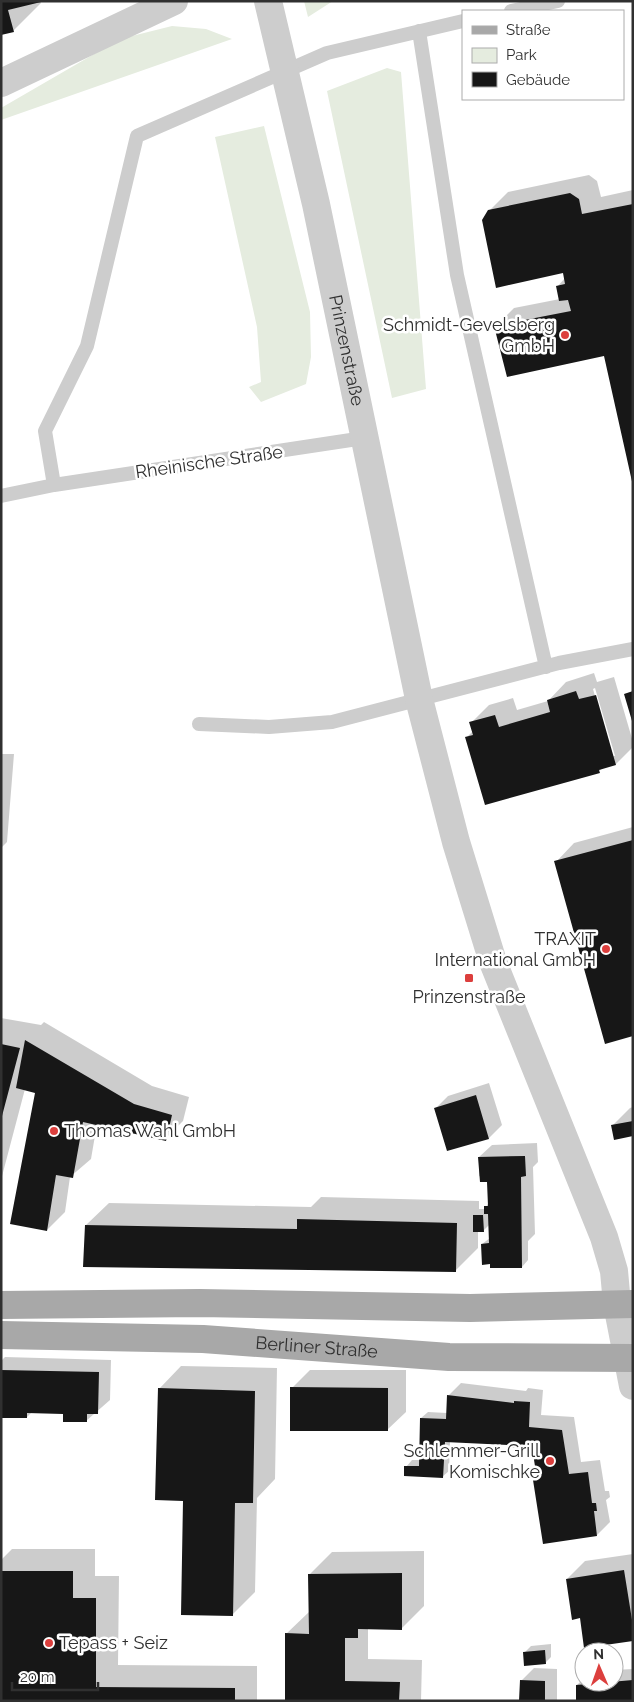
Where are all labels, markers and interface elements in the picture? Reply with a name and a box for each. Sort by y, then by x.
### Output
legend [462,10,624,100]
text: Straße [506,21,551,39]
text: Park [506,46,537,64]
text: Gebäude [506,71,570,89]
street label: Prinzenstraße [325,293,369,408]
place label: Schmidt-Gevelsberg GmbH [383,314,555,356]
marker: Schmidt-Gevelsberg GmbH [559,329,571,341]
street label: Rheinische Straße [134,441,284,482]
place label: TRAXIT International GmbH [435,928,596,970]
marker: TRAXIT International GmbH [600,943,612,955]
marker: Prinzenstraße [463,972,475,984]
place label: Prinzenstraße [413,986,526,1007]
place label: Thomas Wahl GmbH [64,1120,236,1141]
marker: Thomas Wahl GmbH [48,1125,60,1137]
street label: Berliner Straße [255,1332,379,1362]
place label: Schlemmer-Grill Komischke [403,1440,540,1482]
marker: Schlemmer-Grill Komischke [544,1455,556,1467]
place label: Tepass + Seiz [59,1632,168,1653]
marker: Tepass + Seiz [43,1637,55,1649]
north arrow [574,1642,624,1692]
text: N [593,1646,604,1662]
scale bar [12,1660,99,1692]
text: 20 m [20,1668,55,1686]

